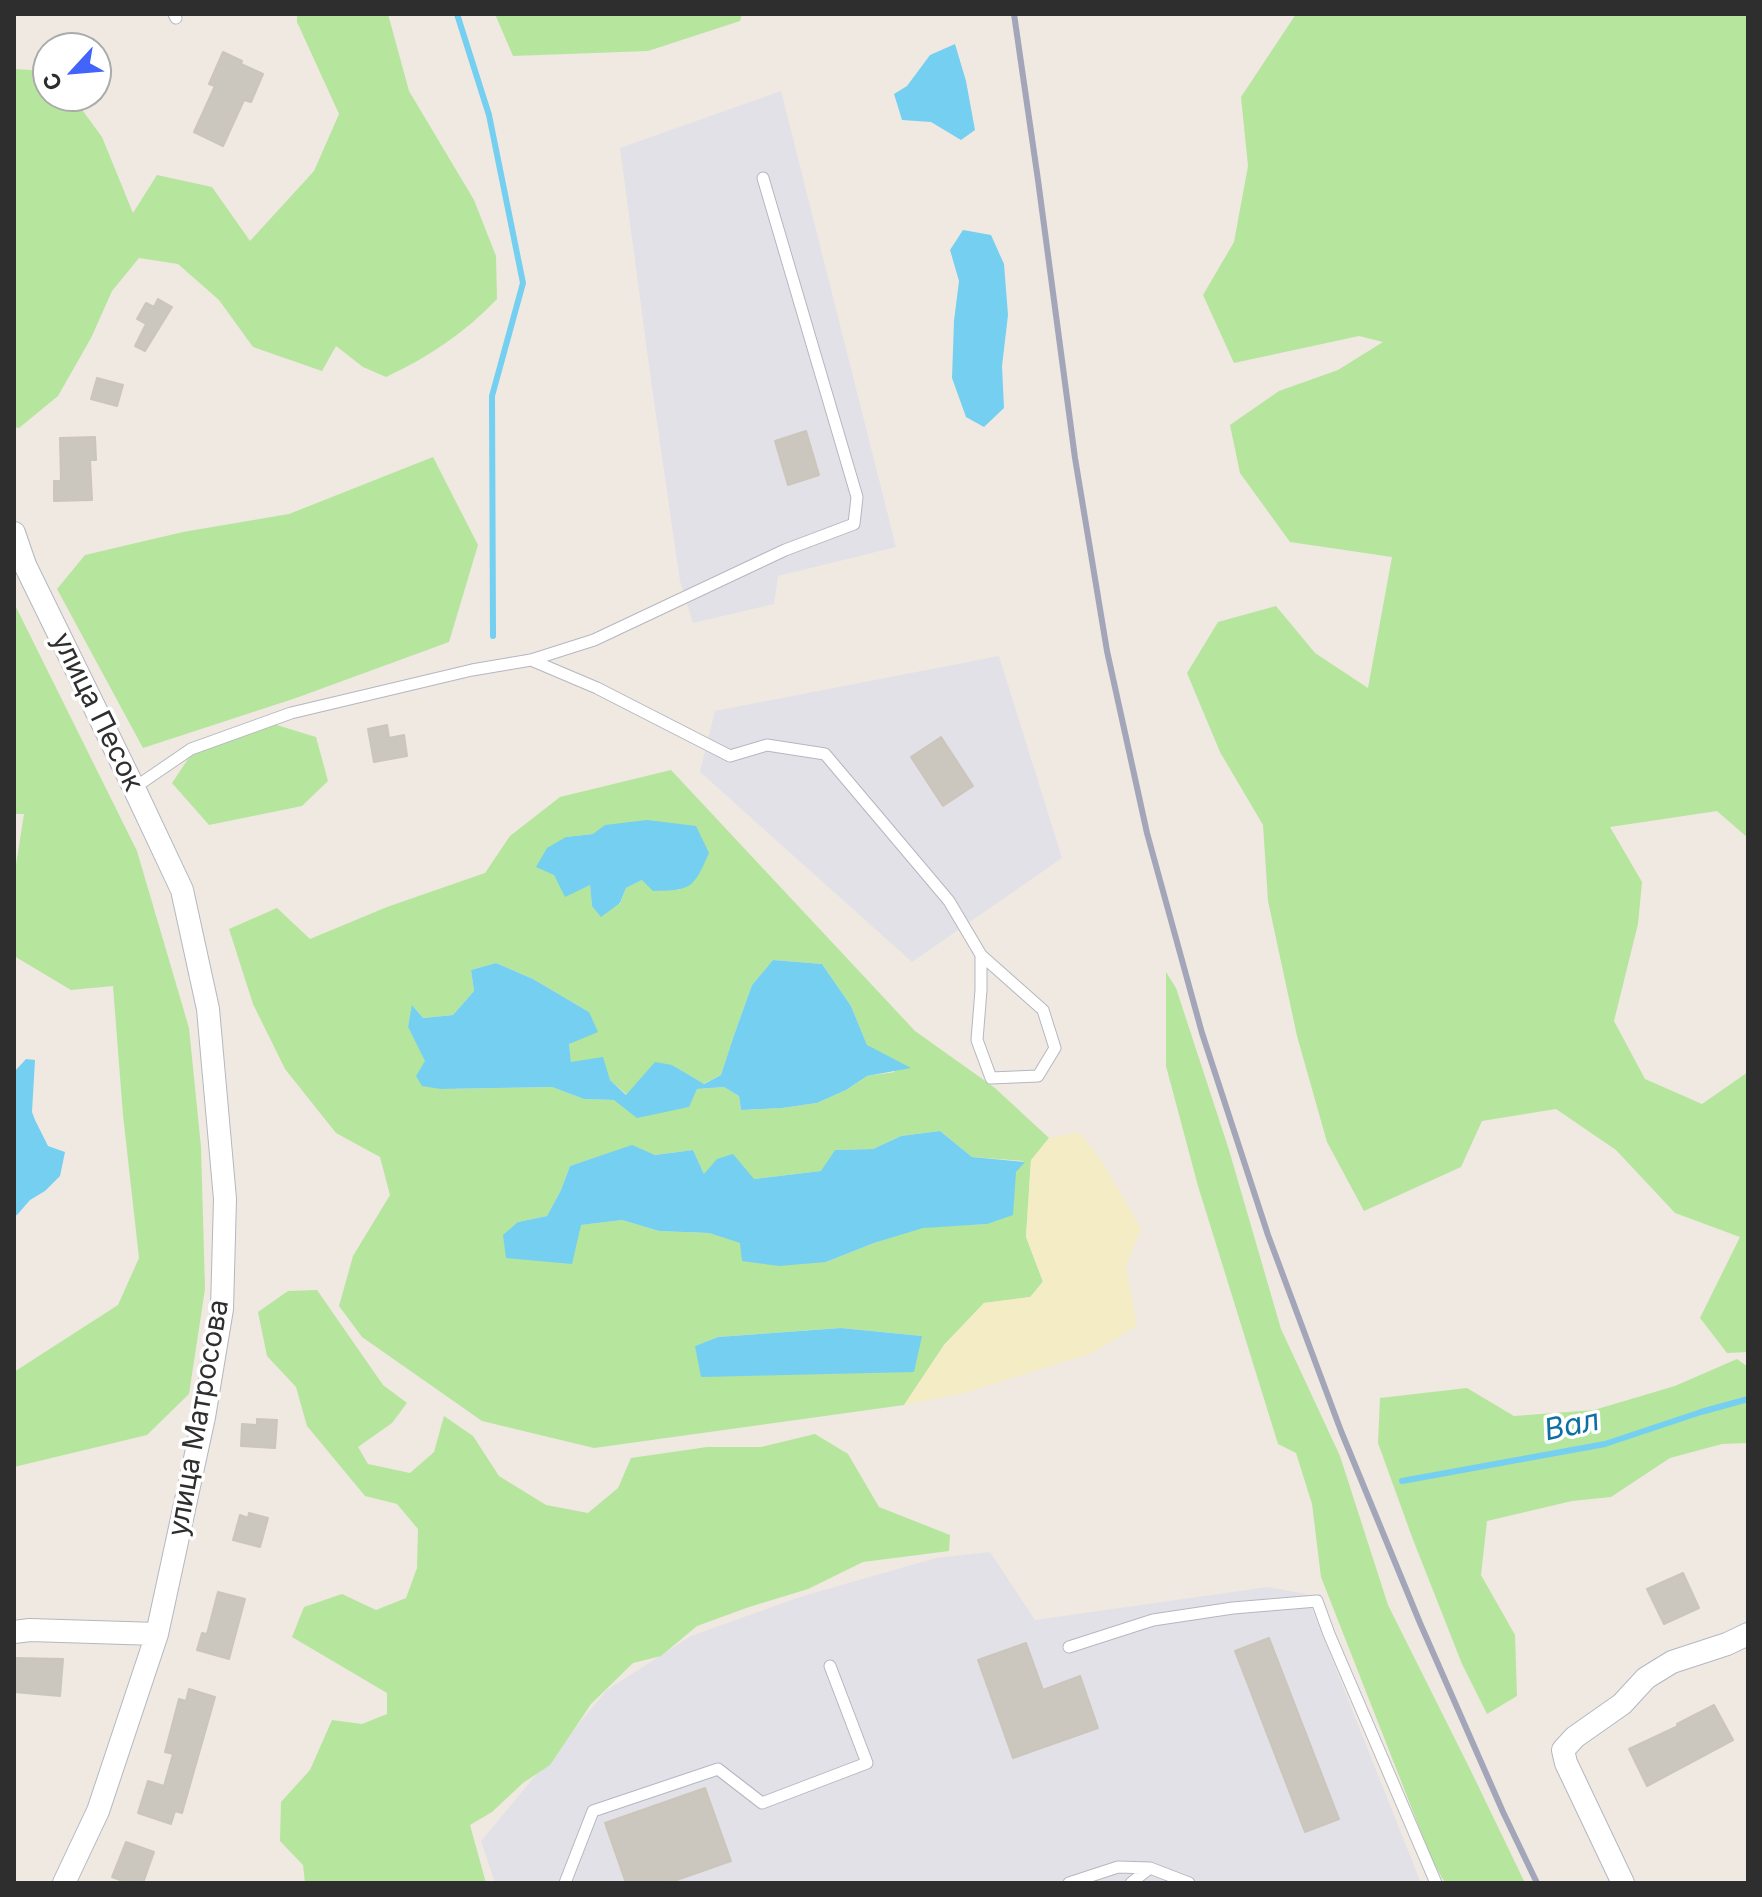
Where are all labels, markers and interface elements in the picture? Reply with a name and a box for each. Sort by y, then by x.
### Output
north arrow [32,32,112,112]
text: С [37,69,67,95]
street label: улица Песок [44,627,150,797]
street label: улица Матросова [162,1297,236,1539]
water label: Вал [1541,1403,1603,1449]

